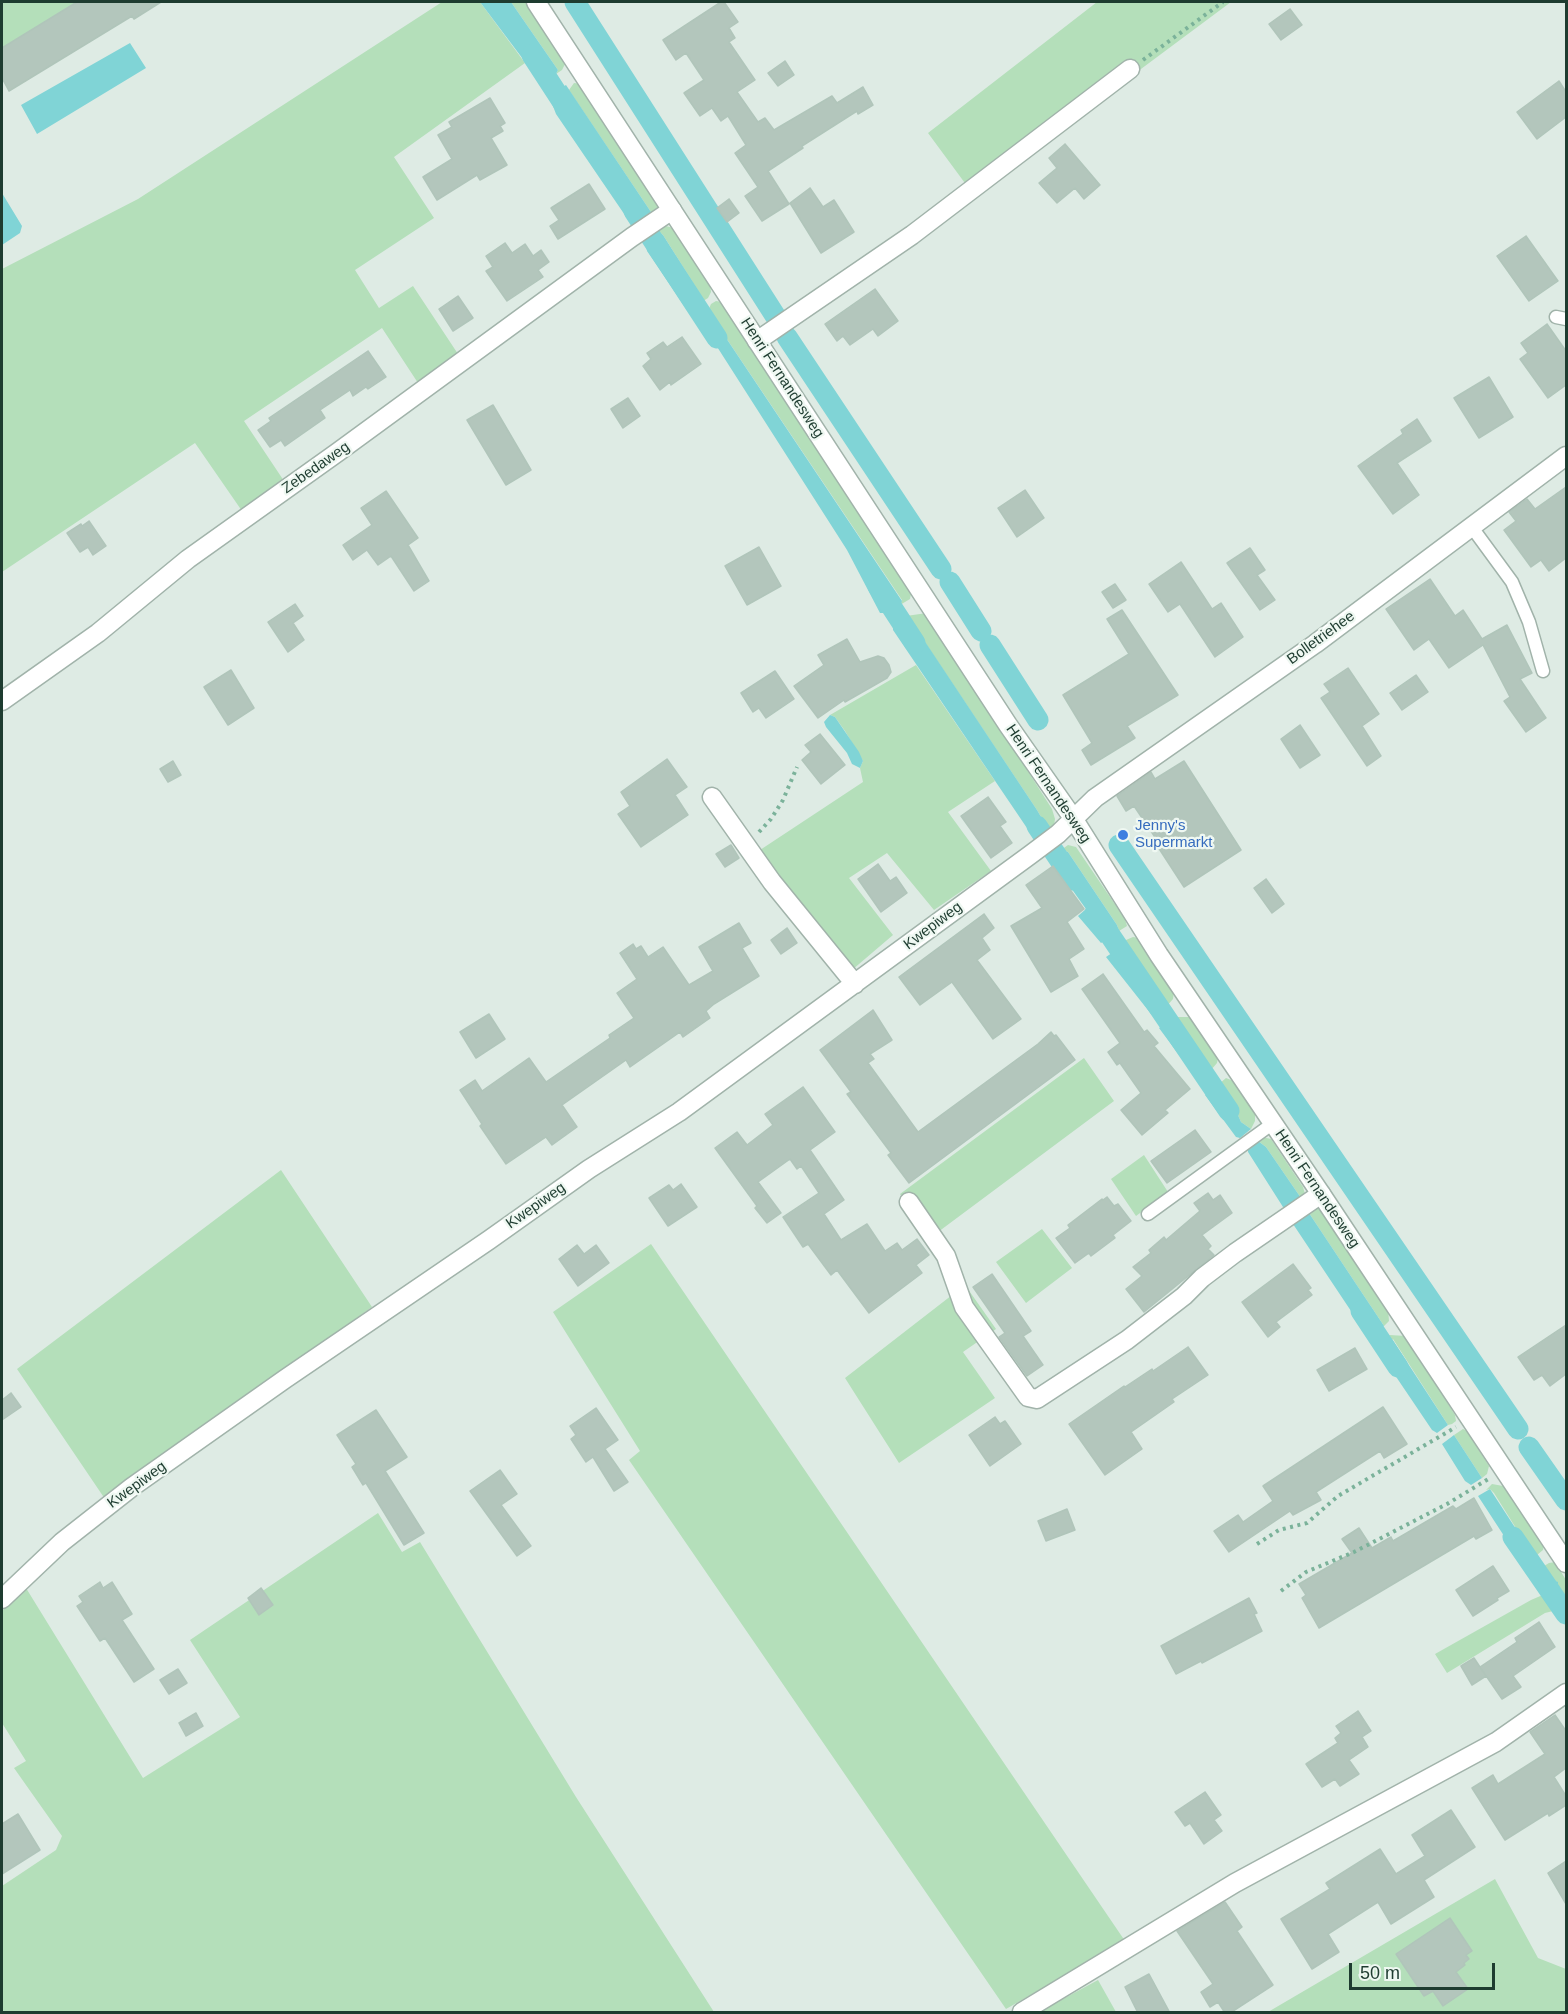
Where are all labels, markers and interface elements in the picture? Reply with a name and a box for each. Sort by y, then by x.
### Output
street label: Henri Fernandesweg [737,315,827,441]
street label: Zebedaweg [279,438,353,498]
street label: Bolletriehee [1284,607,1358,669]
street label: Henri Fernandesweg [1002,721,1094,847]
place label: Jenny's Supermarkt [1135,817,1213,852]
marker: Jenny's Supermarkt [1116,828,1130,842]
street label: Kwepiweg [900,898,966,954]
street label: Henri Fernandesweg [1271,1126,1363,1252]
street label: Kwepiweg [503,1179,569,1233]
street label: Kwepiweg [104,1458,170,1512]
scale bar [1352,1951,1498,1989]
text: 50 m [1360,1963,1400,1983]

